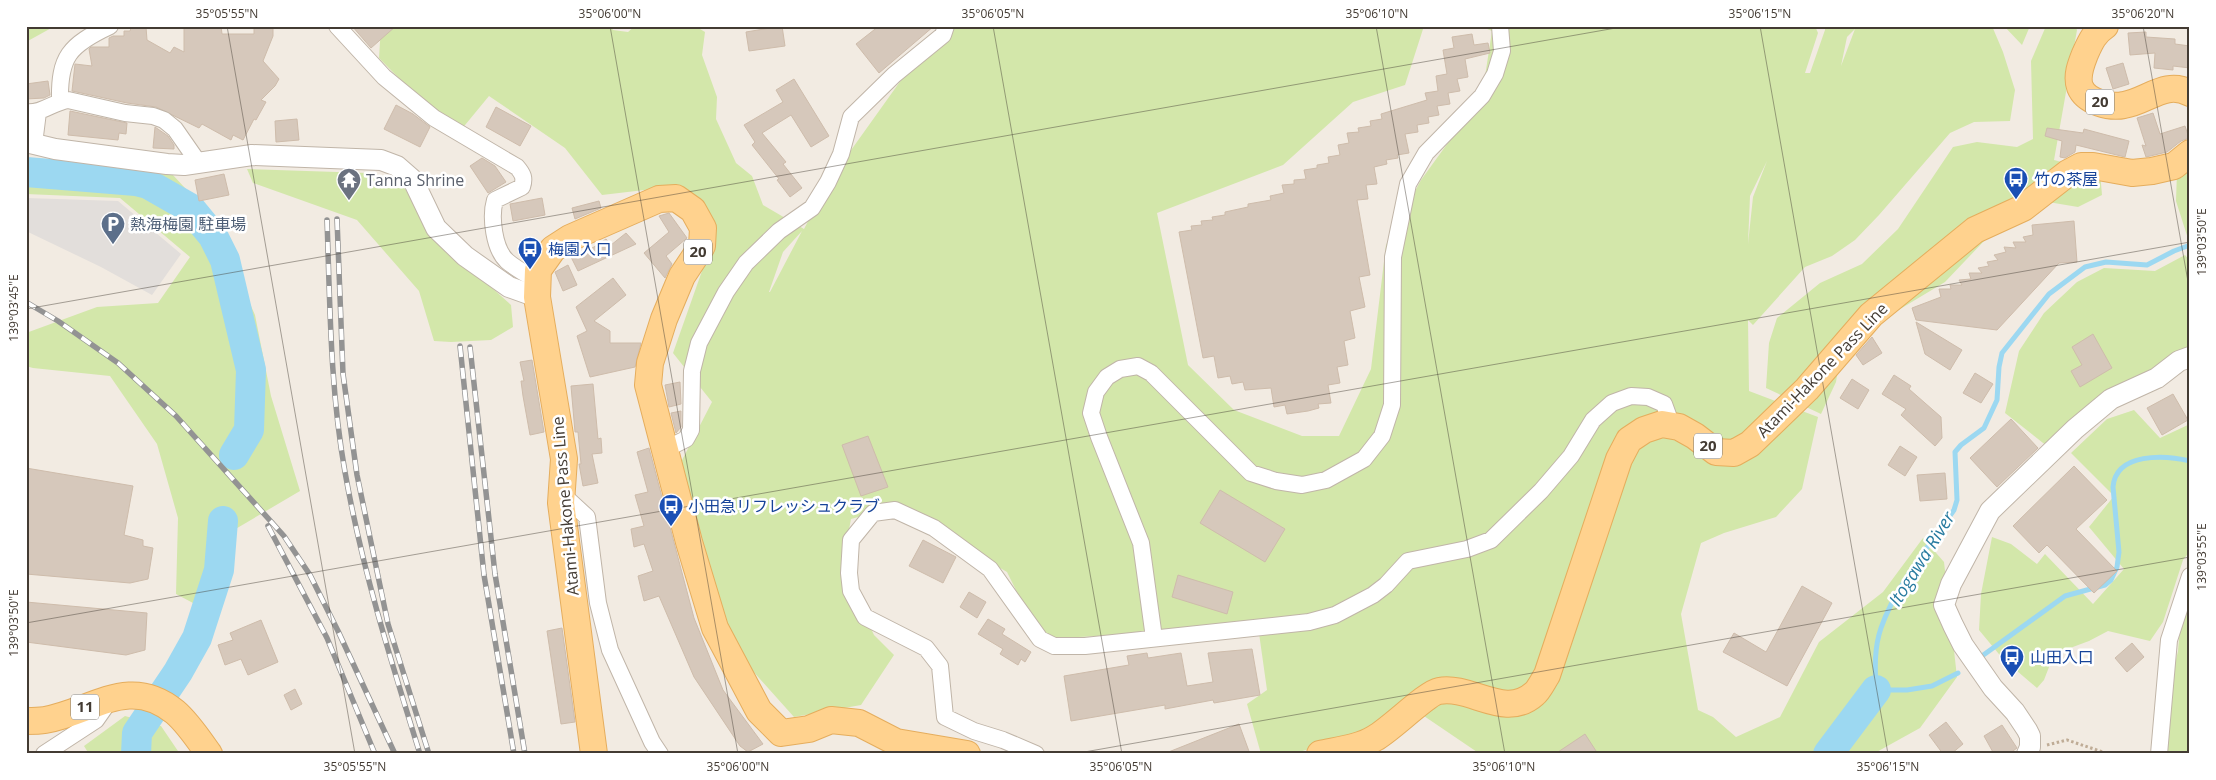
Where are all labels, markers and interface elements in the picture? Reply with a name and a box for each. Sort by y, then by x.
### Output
text: 35°05'55"N [196,5,258,22]
text: 35°06'00"N [579,5,641,22]
text: 35°06'05"N [962,5,1024,22]
text: 35°06'10"N [1346,5,1408,22]
text: 35°06'15"N [1729,5,1791,22]
text: 35°06'20"N [2112,5,2174,22]
road number: 20 [2086,90,2114,114]
bus stop icon: 竹の茶屋 [2003,166,2029,200]
temple icon: Tanna Shrine [336,167,362,201]
place label: 竹の茶屋 [2034,168,2098,190]
place label: Tanna Shrine [366,169,464,191]
text: 139°03'50"E [2193,208,2210,276]
parking icon: 熱海梅園 駐車場 [100,211,126,245]
place label: 熱海梅園 駐車場 [130,213,246,235]
bus stop icon: 梅園入口 [517,236,543,270]
place label: 梅園入口 [548,238,612,260]
road number: 20 [684,240,712,264]
text: 139°03'45"E [5,274,22,342]
street label: Atami-Hakone Pass Line [1752,298,1892,442]
street label: Atami-Hakone Pass Line [546,416,584,596]
road number: 20 [1694,434,1722,458]
bus stop icon: 小田急リフレッシュクラブ [658,493,684,527]
place label: 小田急リフレッシュクラブ [688,495,880,517]
water label: Itogawa River [1883,506,1960,610]
text: 139°03'55"E [2193,523,2210,591]
text: 139°03'50"E [5,589,22,657]
bus stop icon: 山田入口 [1999,644,2025,678]
place label: 山田入口 [2030,646,2094,668]
road number: 11 [71,694,99,720]
text: 35°05'55"N [324,758,386,775]
text: 35°06'00"N [707,758,769,775]
text: 35°06'05"N [1090,758,1152,775]
text: 35°06'10"N [1473,758,1535,775]
text: 35°06'15"N [1857,758,1919,775]

